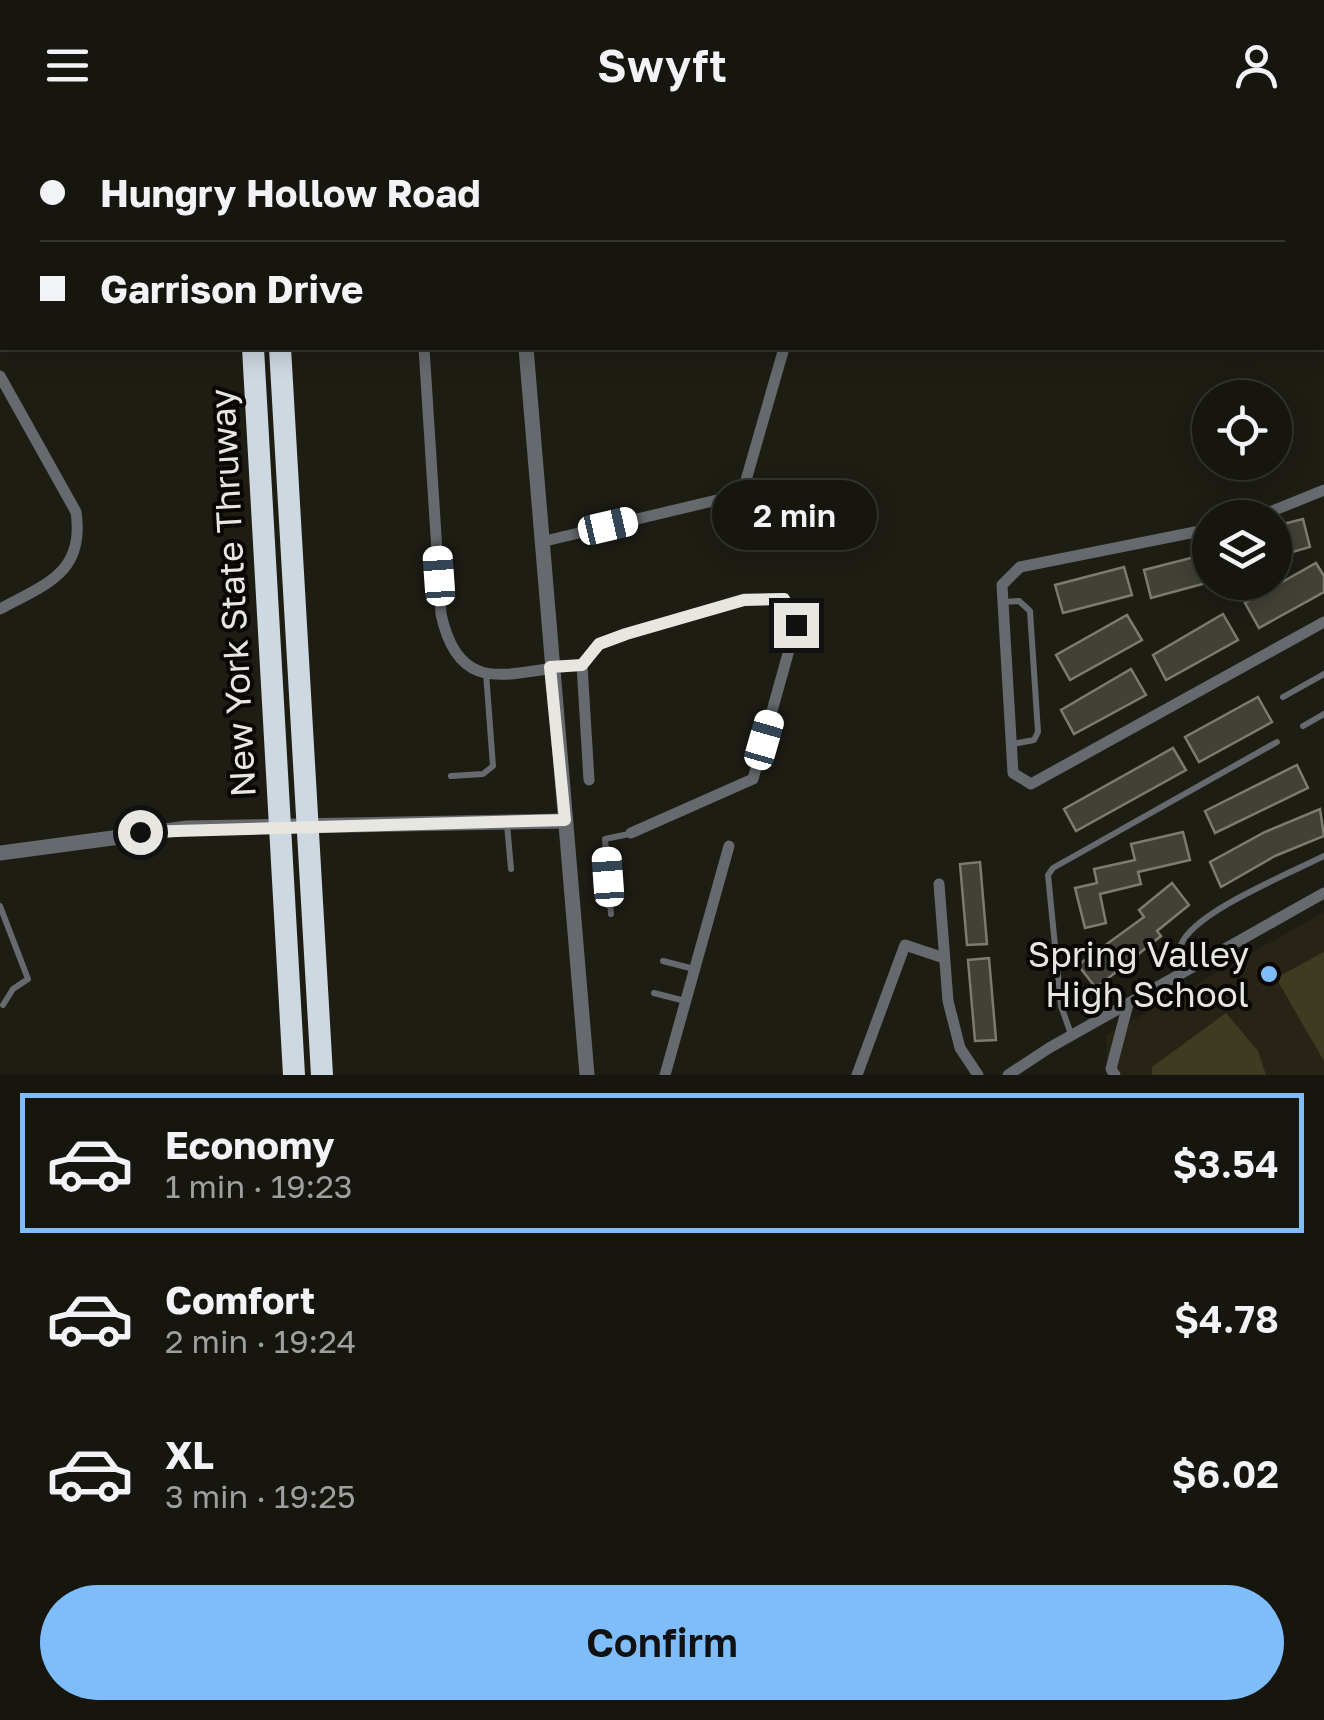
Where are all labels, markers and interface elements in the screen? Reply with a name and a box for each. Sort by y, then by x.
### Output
icon: menu [40,38,95,93]
text: Swyft [597,38,727,92]
icon: person [1229,38,1284,93]
text: Hungry Hollow Road [100,170,481,215]
text: Garrison Drive [100,266,363,311]
map controls [1192,380,1292,600]
button: locate [1192,380,1292,480]
street label: New York State Thruway [200,388,264,798]
callout: 2 min [714,480,878,550]
text: 2 min [753,496,836,534]
button: layers [1192,500,1292,600]
car [575,505,641,547]
car [422,545,456,607]
route end [774,603,819,648]
car [741,707,787,773]
route start [118,810,163,855]
car [591,846,625,908]
place label: Spring Valley High School [1028,933,1249,1015]
marker: Spring Valley High School [1258,963,1280,985]
icon: car [45,1118,135,1208]
text: Economy [165,1122,334,1167]
text: $3.54 [1173,1141,1279,1186]
text: 1 min · 19:23 [165,1167,352,1205]
icon: car [45,1273,135,1363]
text: Comfort [165,1277,315,1322]
text: $4.78 [1174,1296,1279,1341]
text: 2 min · 19:24 [165,1322,356,1360]
icon: car [45,1428,135,1518]
text: XL [165,1432,214,1477]
text: $6.02 [1171,1451,1279,1496]
text: 3 min · 19:25 [165,1477,356,1515]
button: Confirm [40,1585,1284,1700]

